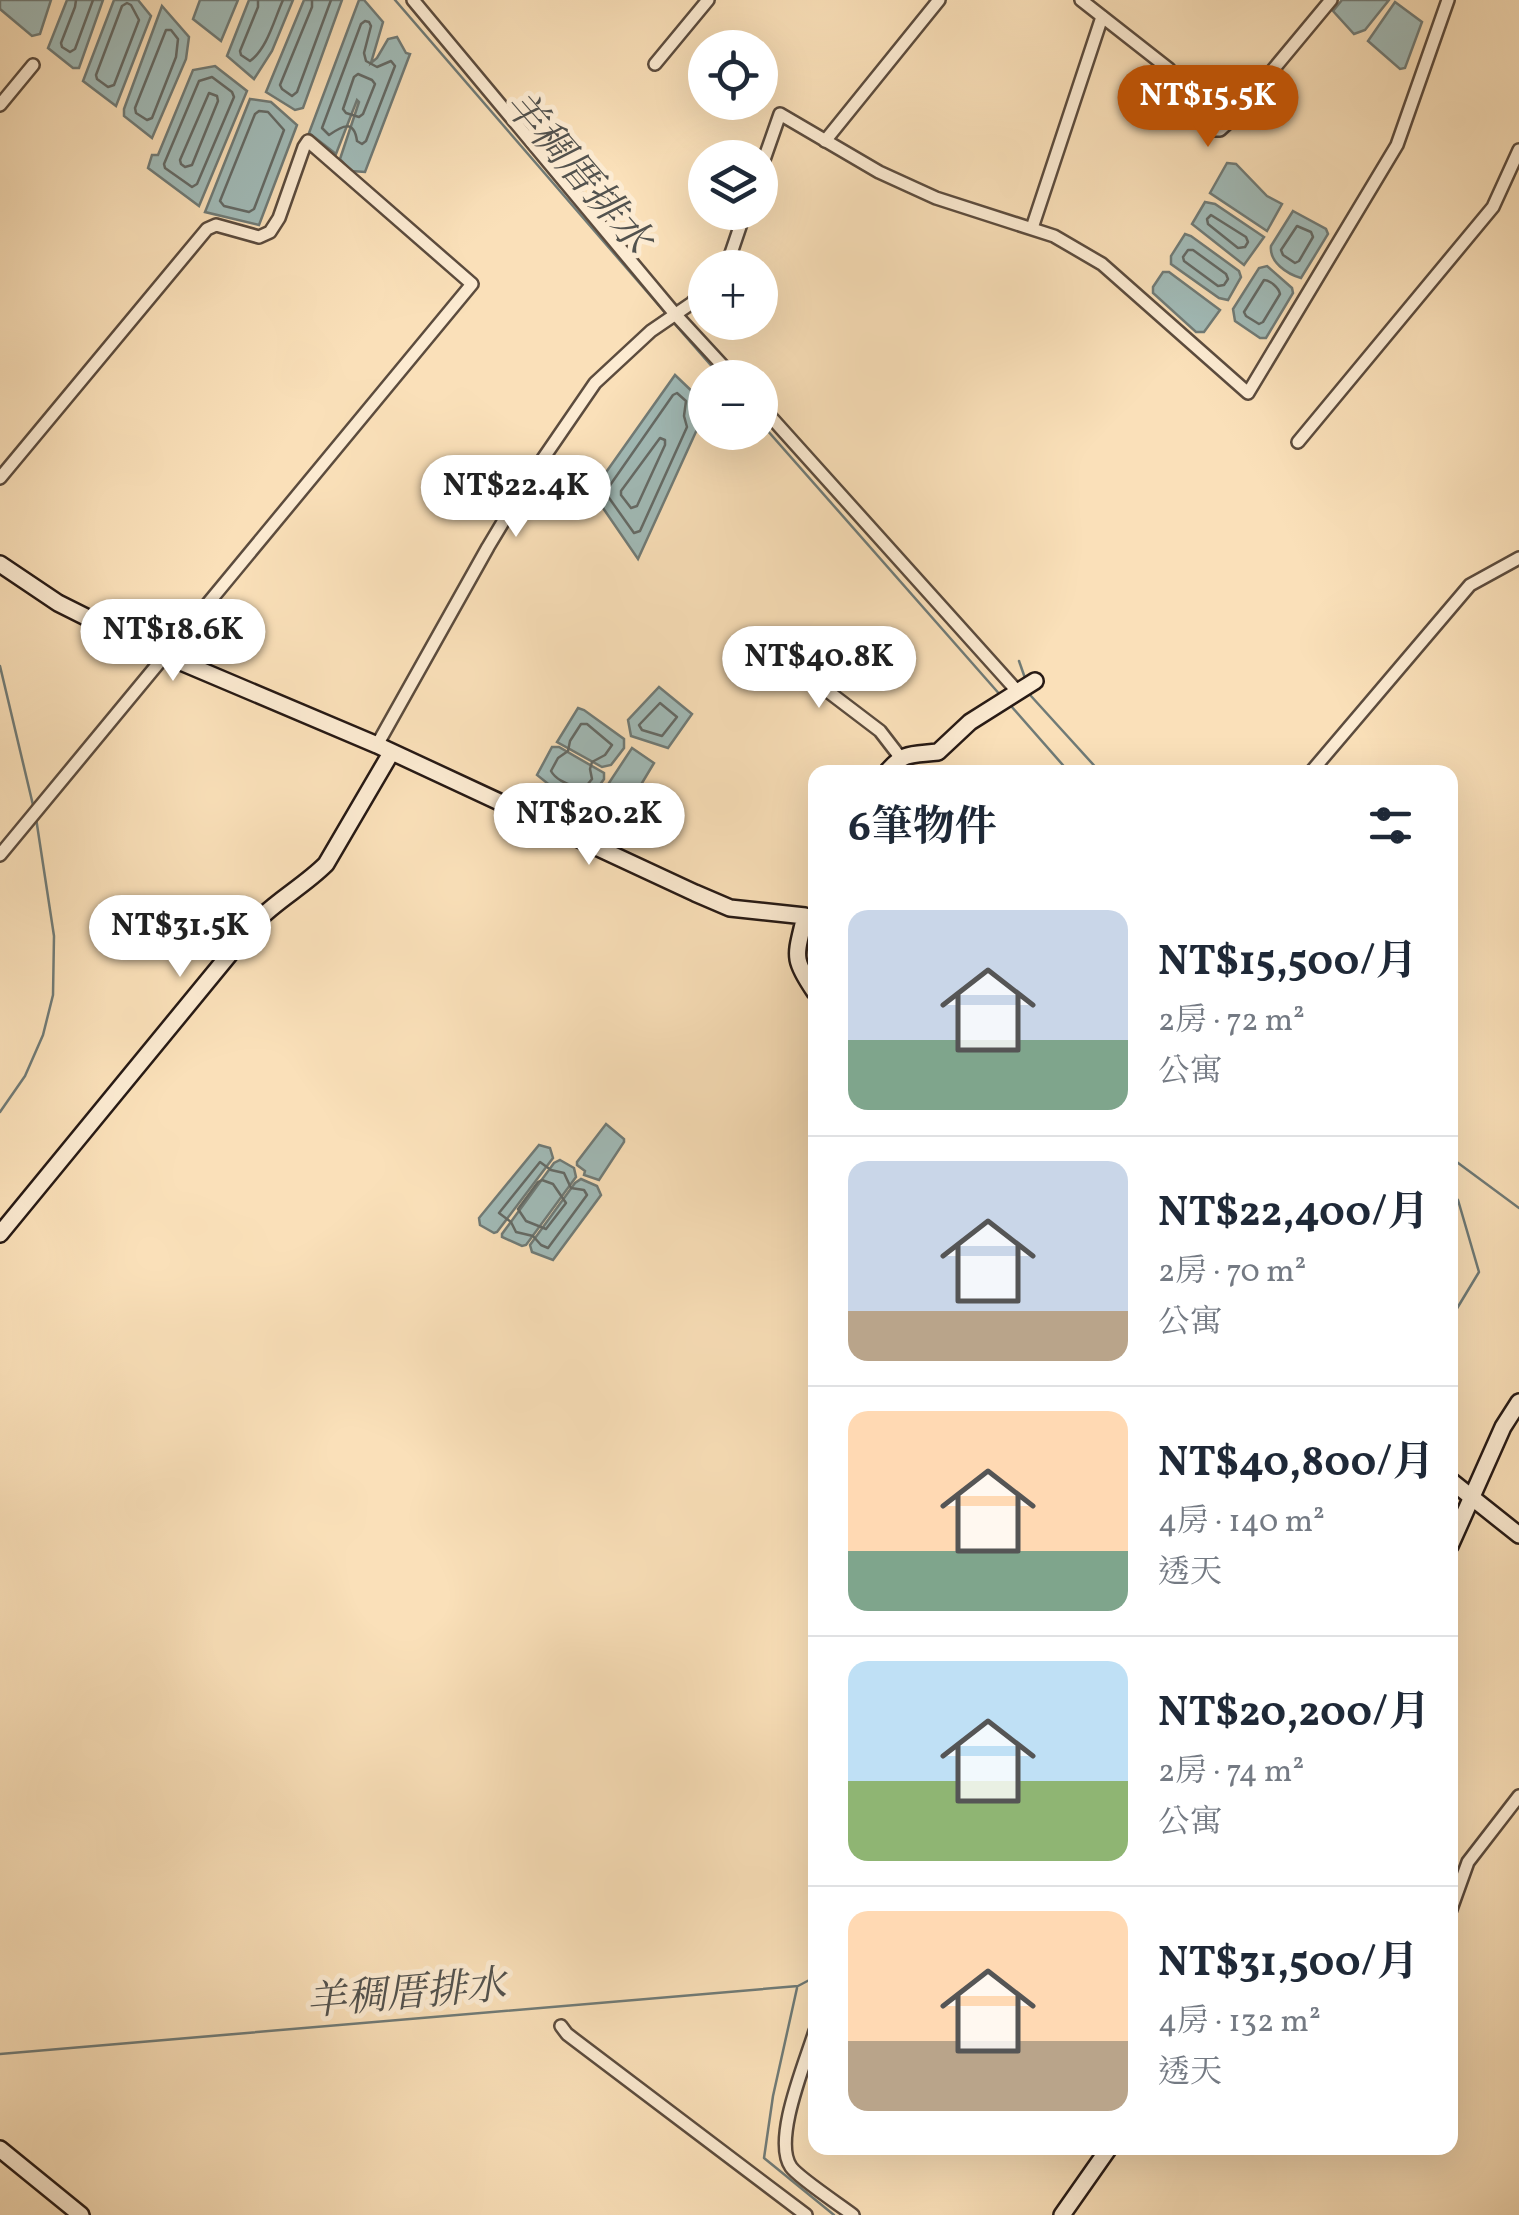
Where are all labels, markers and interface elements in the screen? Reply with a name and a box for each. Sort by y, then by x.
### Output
map controls [688,30,778,450]
button: locate [688,30,778,120]
pin: NT$15.5K [1105,65,1311,150]
text: NT$15.5K [1139,75,1277,119]
water label: 羊稠厝排水 [489,80,665,270]
button: layers [688,140,778,230]
button: + [688,250,778,340]
button: − [688,360,778,450]
pin: NT$22.4K [413,455,619,540]
text: NT$22.4K [443,465,589,509]
pin: NT$18.6K [70,599,276,684]
text: NT$18.6K [102,609,244,653]
pin: NT$40.8K [716,626,922,711]
text: NT$40.8K [744,636,894,680]
pin: NT$20.2K [486,783,692,868]
text: NT$20.2K [516,793,662,837]
icon: filters [1363,798,1418,853]
text: 6筆物件 [848,800,997,859]
pin: NT$31.5K [77,895,283,980]
text: NT$31.5K [111,905,249,949]
text: NT$15,500/月 [1158,934,1418,993]
icon: home [928,950,1048,1070]
text: 2房 · 72 m² [1158,1000,1305,1044]
text: 公寓 [1158,1051,1222,1095]
text: NT$22,400/月 [1158,1185,1429,1244]
icon: home [928,1201,1048,1321]
text: 2房 · 70 m² [1158,1251,1306,1295]
text: 公寓 [1158,1302,1222,1346]
text: NT$40,800/月 [1158,1435,1434,1494]
icon: home [928,1451,1048,1571]
text: 4房 · 140 m² [1158,1501,1325,1545]
text: 透天 [1158,1552,1222,1596]
text: NT$20,200/月 [1158,1685,1430,1744]
icon: home [928,1701,1048,1821]
text: 2房 · 74 m² [1158,1751,1304,1795]
text: 公寓 [1158,1802,1222,1846]
text: NT$31,500/月 [1158,1935,1419,1994]
icon: home [928,1951,1048,2071]
water label: 羊稠厝排水 [304,1959,512,2033]
text: 4房 · 132 m² [1158,2001,1321,2045]
text: 透天 [1158,2052,1222,2096]

